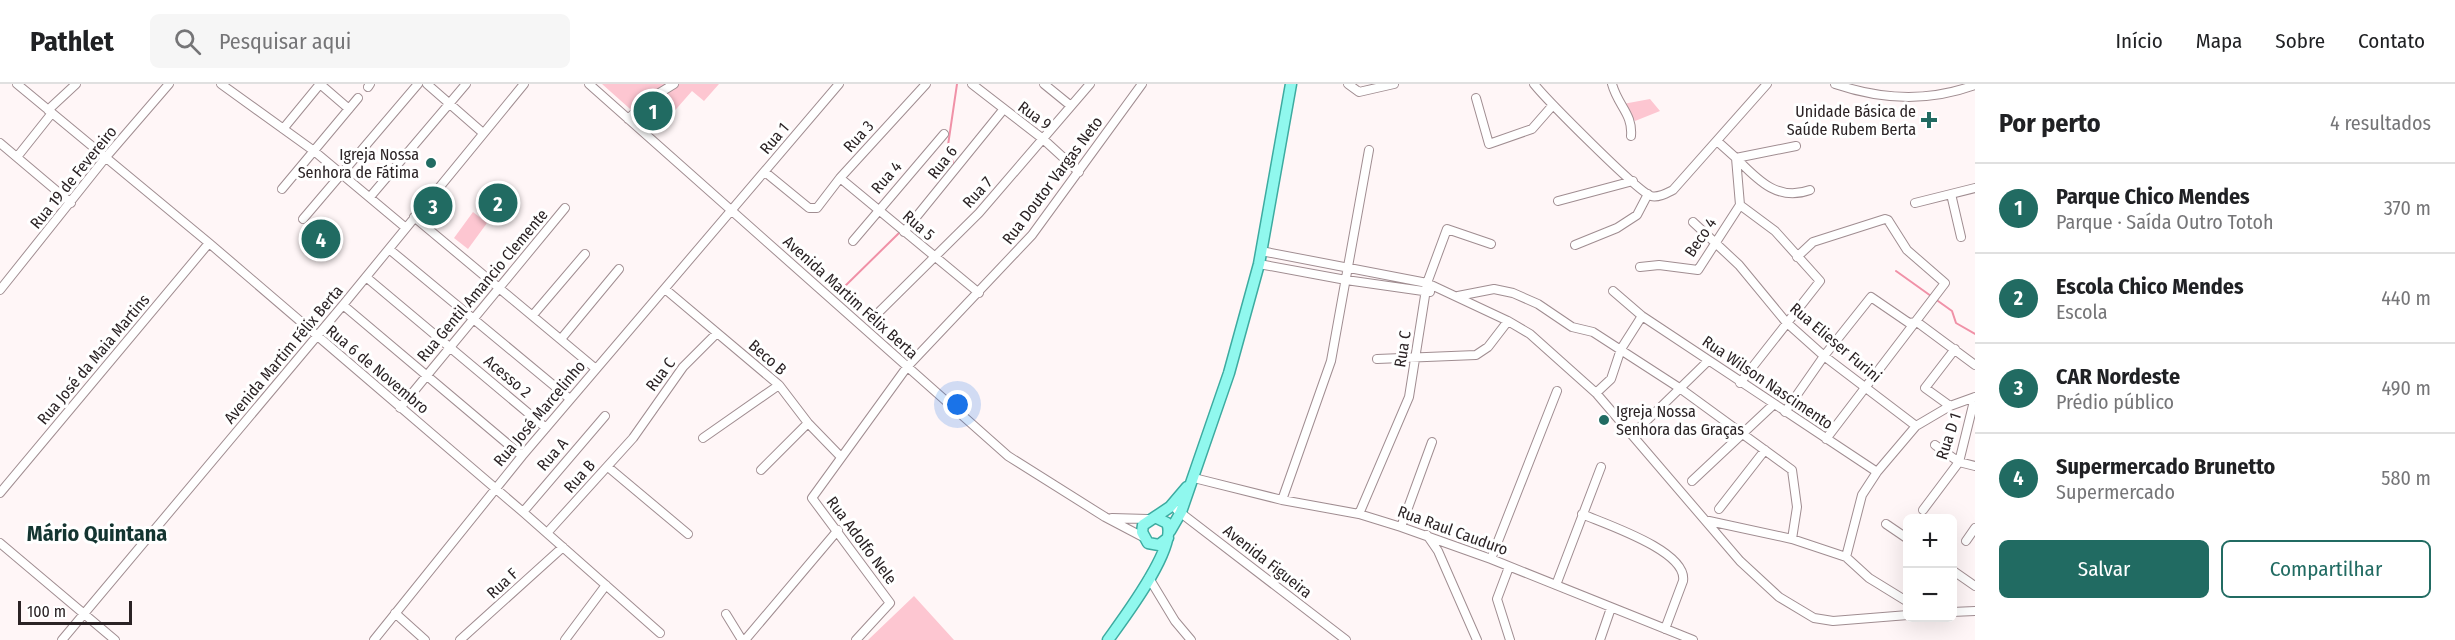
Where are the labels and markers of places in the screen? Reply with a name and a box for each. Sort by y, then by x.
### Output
pin: 1 [634,88,672,134]
place label: Unidade Básica de Saúde Rubem Berta [1787,102,1916,139]
marker: Unidade Básica de Saúde Rubem Berta [1920,111,1938,129]
place label: Igreja Nossa Senhora de Fátima [298,145,419,182]
marker: Igreja Nossa Senhora de Fátima [424,156,438,170]
pin: 2 [478,180,518,226]
pin: 3 [414,184,452,228]
pin: 4 [302,216,340,262]
place label: Igreja Nossa Senhora das Graças [1616,402,1744,439]
marker: Igreja Nossa Senhora das Graças [1597,413,1611,427]

